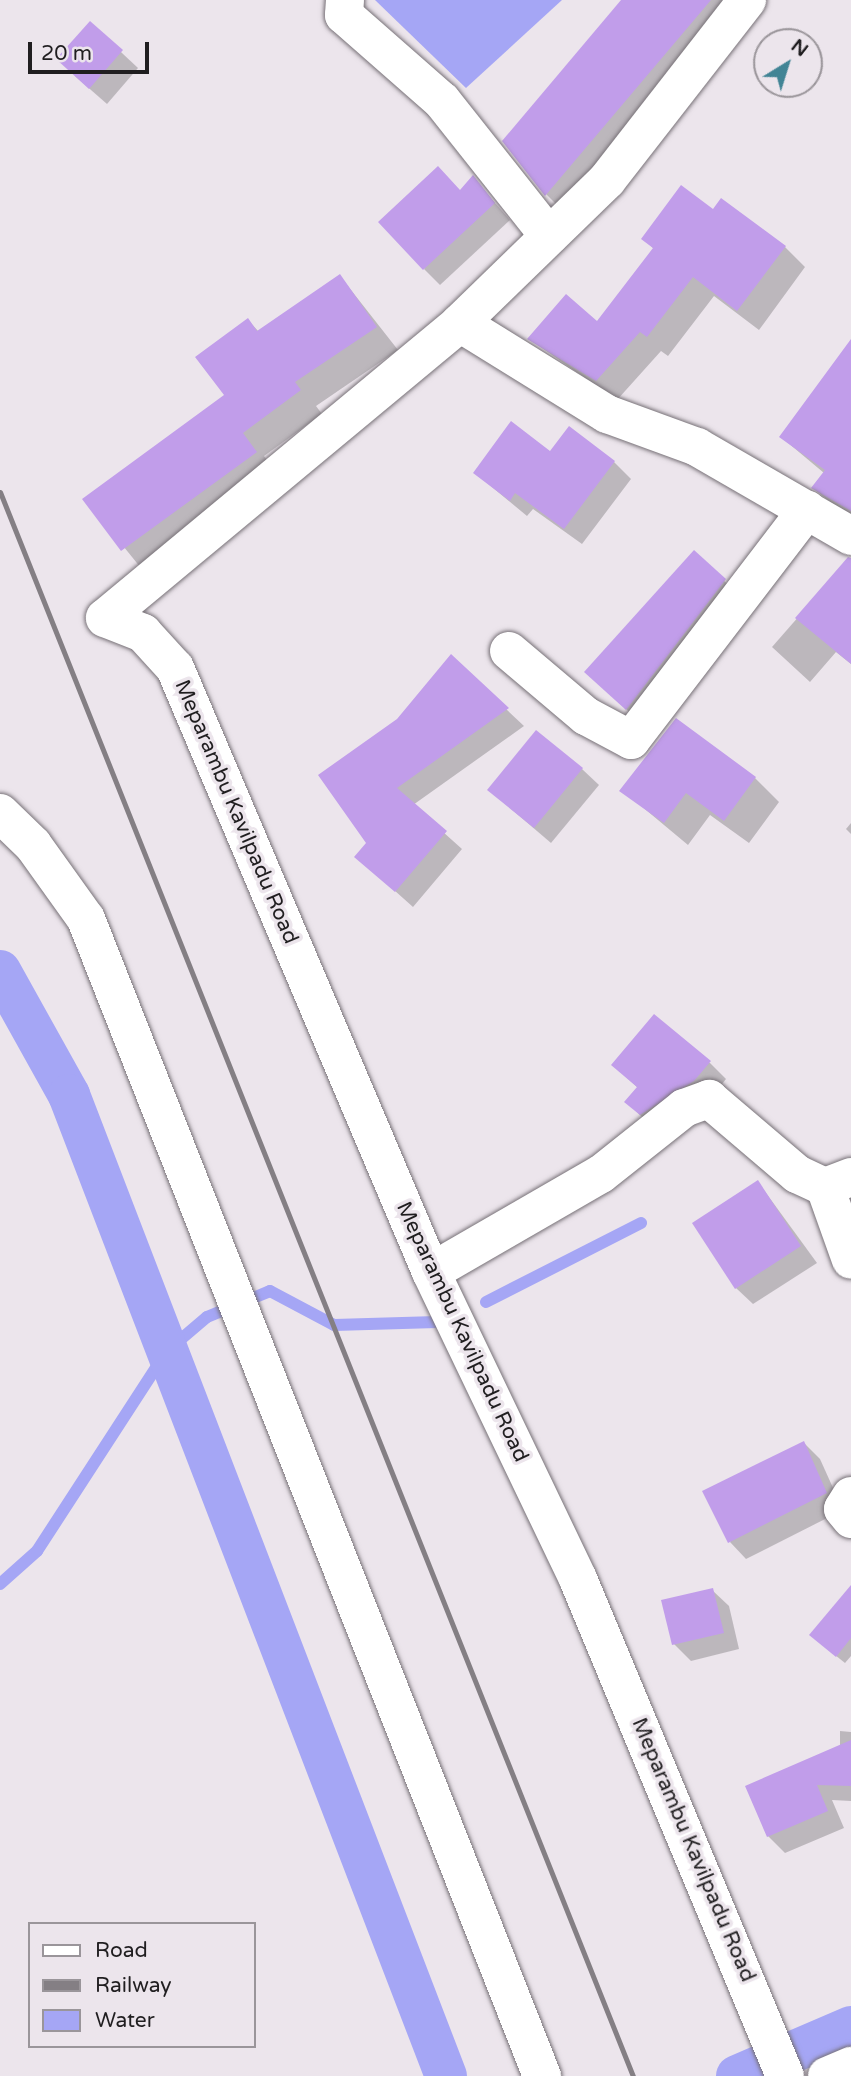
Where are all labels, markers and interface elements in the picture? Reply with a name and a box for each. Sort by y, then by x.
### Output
scale bar [32,28,152,72]
north arrow [753,28,823,98]
text: N [787,35,812,61]
text: 20 m [41,41,92,66]
street label: Meparambu Kavilpadu Road [169,676,303,948]
street label: Meparambu Kavilpadu Road [391,1198,533,1466]
street label: Meparambu Kavilpadu Road [626,1714,760,1986]
legend [28,1922,256,2048]
text: Road [95,1938,148,1963]
text: Railway [95,1973,172,1998]
text: Water [95,2008,155,2033]

